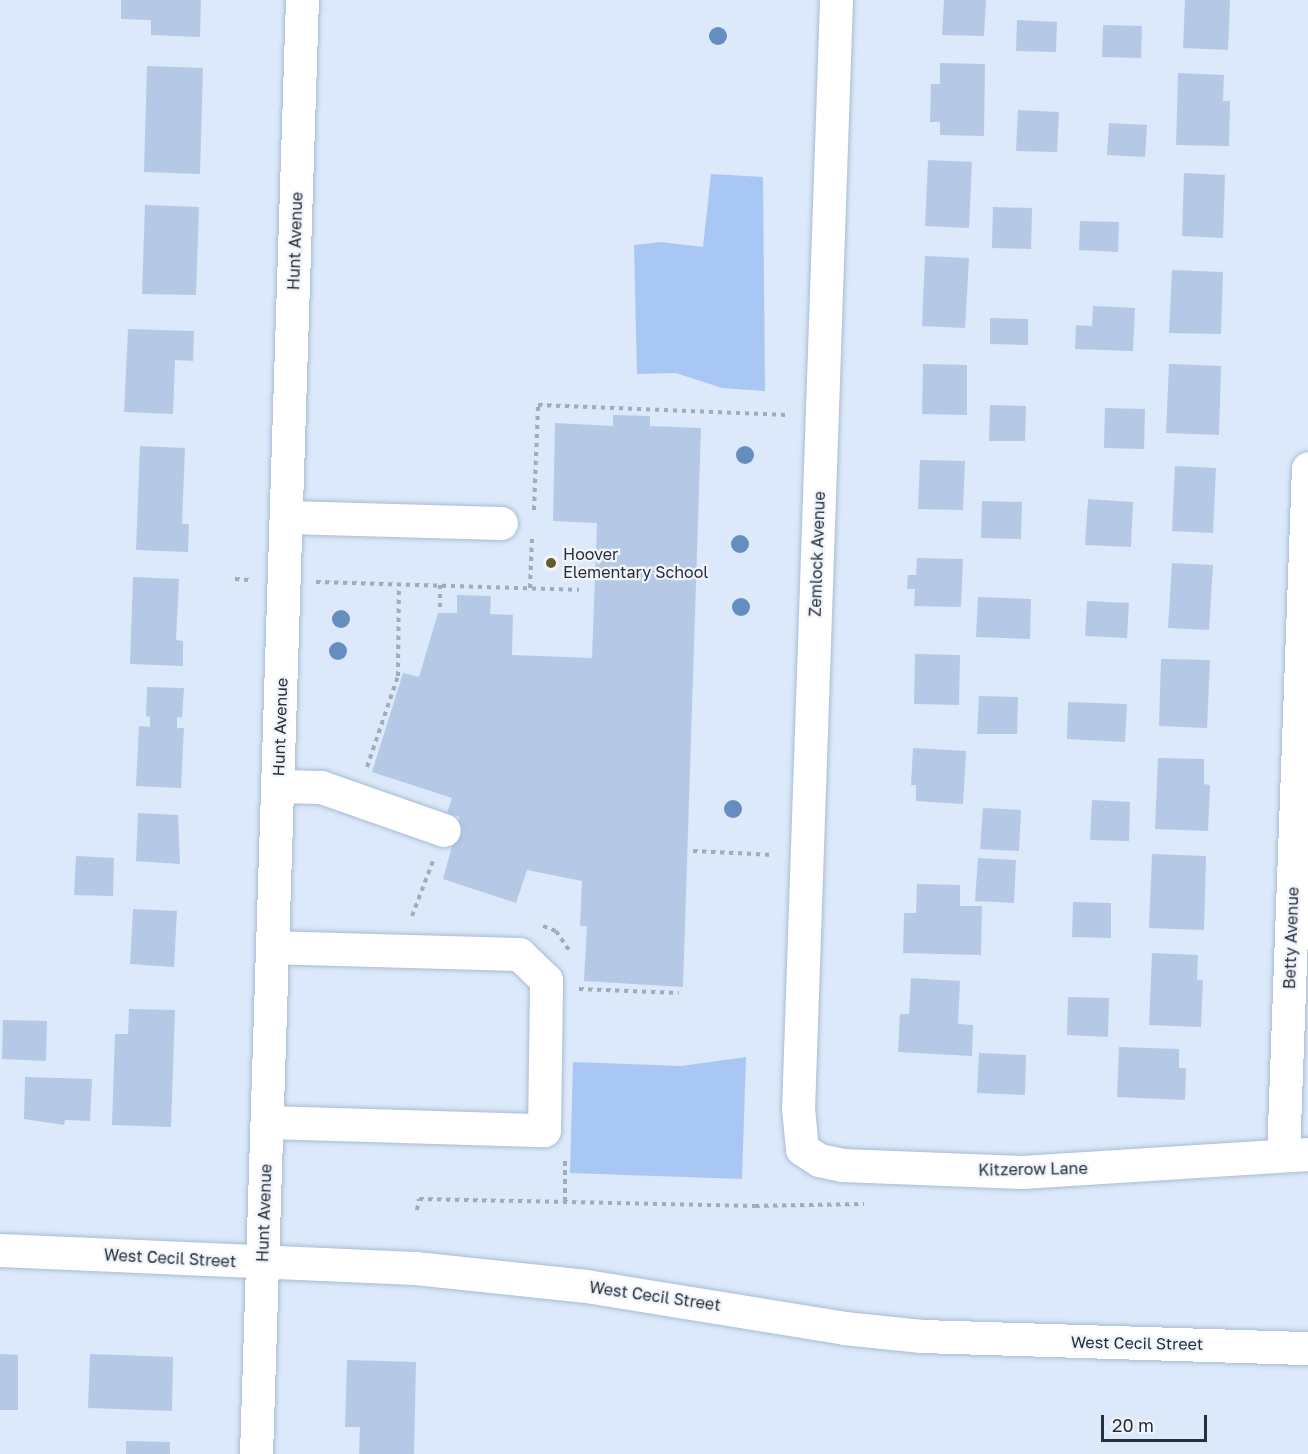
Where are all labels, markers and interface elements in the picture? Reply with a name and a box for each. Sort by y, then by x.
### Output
street label: Hunt Avenue [284,191,306,291]
street label: Zemlock Avenue [805,491,829,617]
place label: Hoover Elementary School [563,544,708,582]
marker: Hoover Elementary School [544,556,558,570]
street label: Hunt Avenue [269,677,291,777]
street label: Betty Avenue [1280,886,1302,990]
street label: Kitzerow Lane [978,1158,1088,1180]
street label: Hunt Avenue [253,1163,275,1263]
street label: West Cecil Street [103,1245,237,1271]
street label: West Cecil Street [588,1277,722,1315]
street label: West Cecil Street [1071,1332,1203,1354]
scale bar [1104,1403,1210,1441]
text: 20 m [1112,1414,1154,1436]

